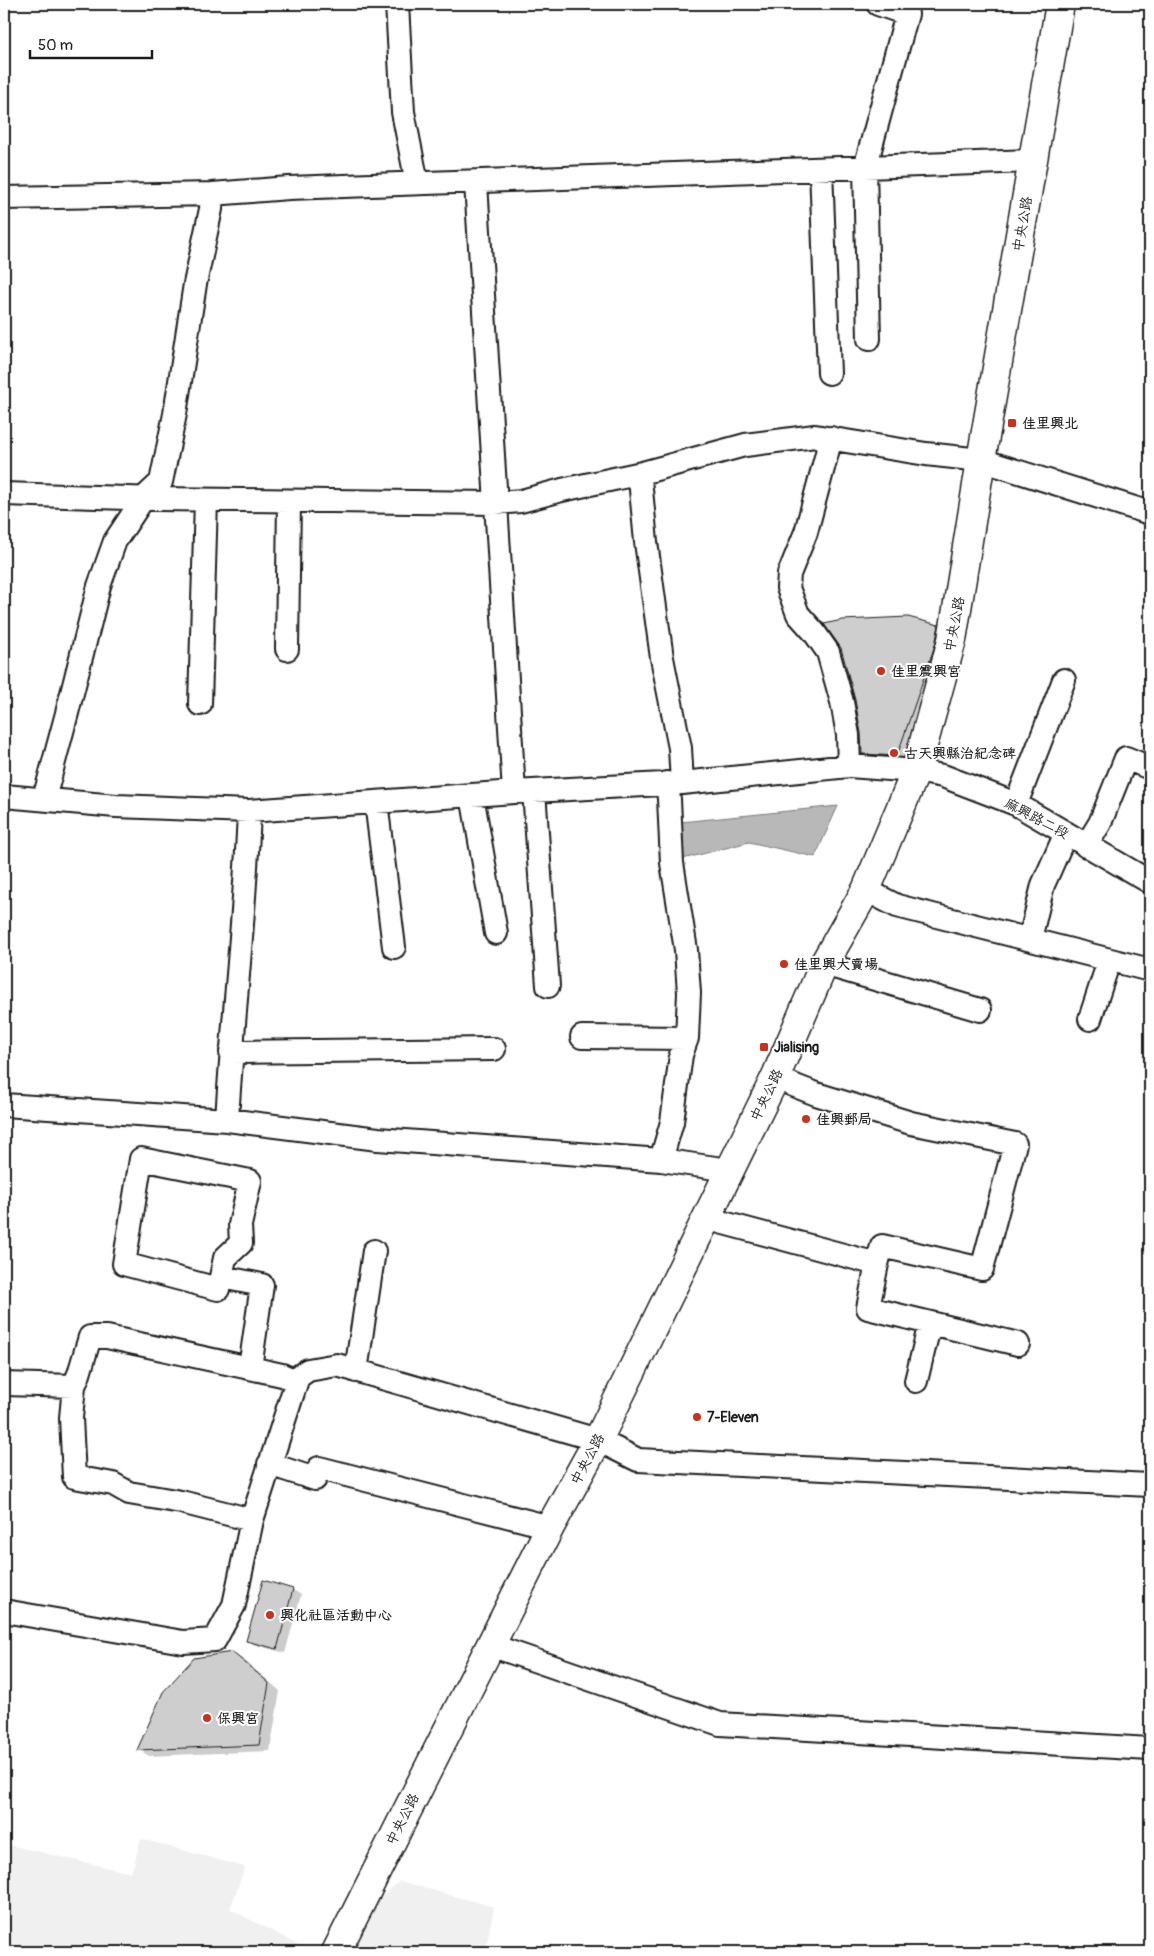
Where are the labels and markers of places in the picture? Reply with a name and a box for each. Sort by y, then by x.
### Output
place label: 佳里興北 [1022,415,1078,432]
marker: 佳里興北 [1006,417,1018,429]
place label: 佳里震興宮 [891,663,961,680]
marker: 佳里震興宮 [875,665,887,677]
place label: 古天興縣治紀念碑 [904,745,1016,762]
marker: 古天興縣治紀念碑 [888,747,900,759]
place label: 佳里興大賣場 [794,956,878,973]
marker: 佳里興大賣場 [778,958,790,970]
place label: Jialising [774,1039,819,1056]
marker: Jialising [758,1041,770,1053]
place label: 佳興郵局 [816,1111,872,1128]
marker: 佳興郵局 [800,1113,812,1125]
place label: 7-Eleven [707,1409,759,1426]
marker: 7-Eleven [691,1411,703,1423]
place label: 興化社區活動中心 [280,1607,392,1624]
marker: 興化社區活動中心 [264,1609,276,1621]
place label: 保興宮 [217,1710,259,1727]
marker: 保興宮 [201,1712,213,1724]

